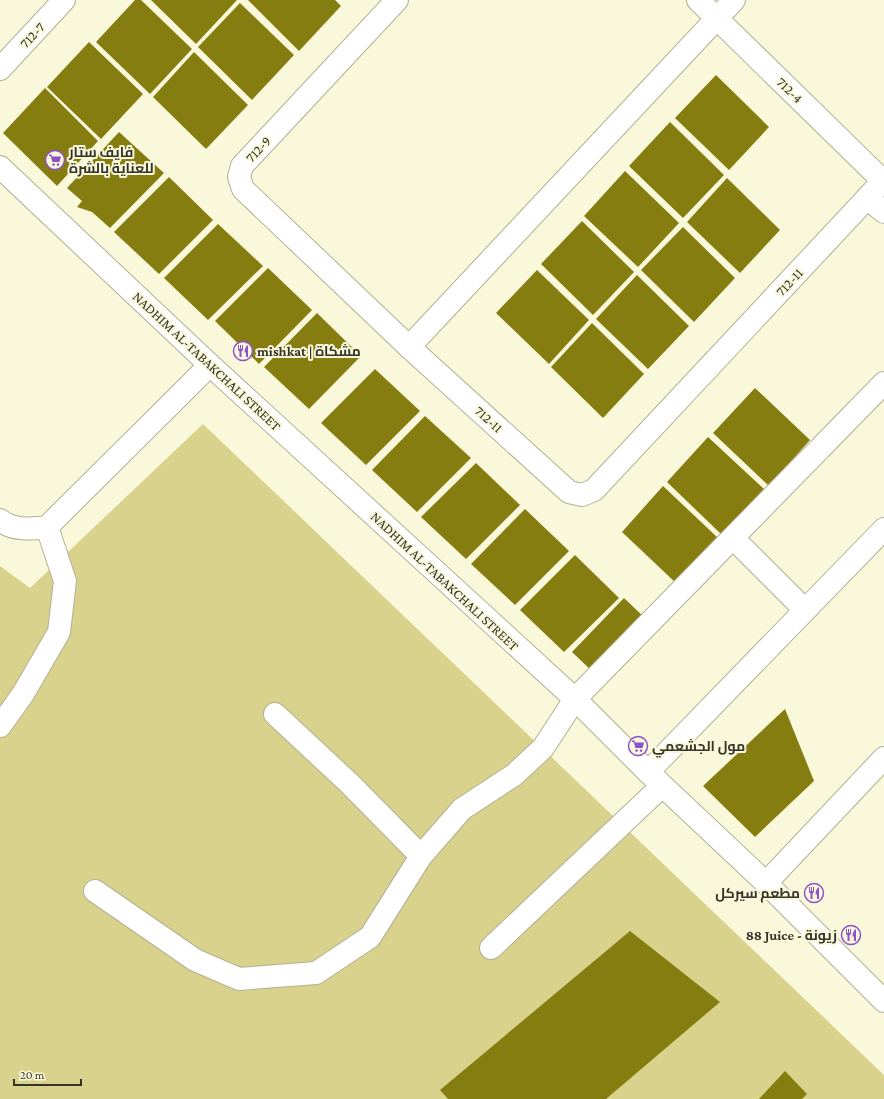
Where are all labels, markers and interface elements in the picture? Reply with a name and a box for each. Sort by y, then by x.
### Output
street label: 712-7 [16,19,48,51]
street label: 712-4 [774,74,806,106]
street label: 712-9 [242,133,274,165]
place label: فايف ستار للعناية بالشرة [68,144,154,177]
supermarket icon: فايف ستار للعناية بالشرة [44,149,66,171]
street label: 712-11 [772,265,806,299]
street label: NADHIM AL-TABAKCHALI STREET [130,288,285,434]
restaurant icon: mishkat | مشكاة [232,340,254,362]
place label: mishkat | مشكاة [257,343,361,359]
street label: 712-11 [472,402,506,436]
street label: NADHIM AL-TABAKCHALI STREET [368,508,523,654]
supermarket icon: مول الجشعمي [627,735,649,757]
place label: مول الجشعمي [652,738,745,758]
restaurant icon: مطعم سيركل [803,882,825,904]
place label: مطعم سيركل [715,885,800,903]
restaurant icon: 88 Juice - زيونة [840,924,862,946]
place label: 88 Juice - زيونة [746,927,837,944]
scale bar [14,1061,81,1087]
text: 20 m [20,1068,45,1082]

